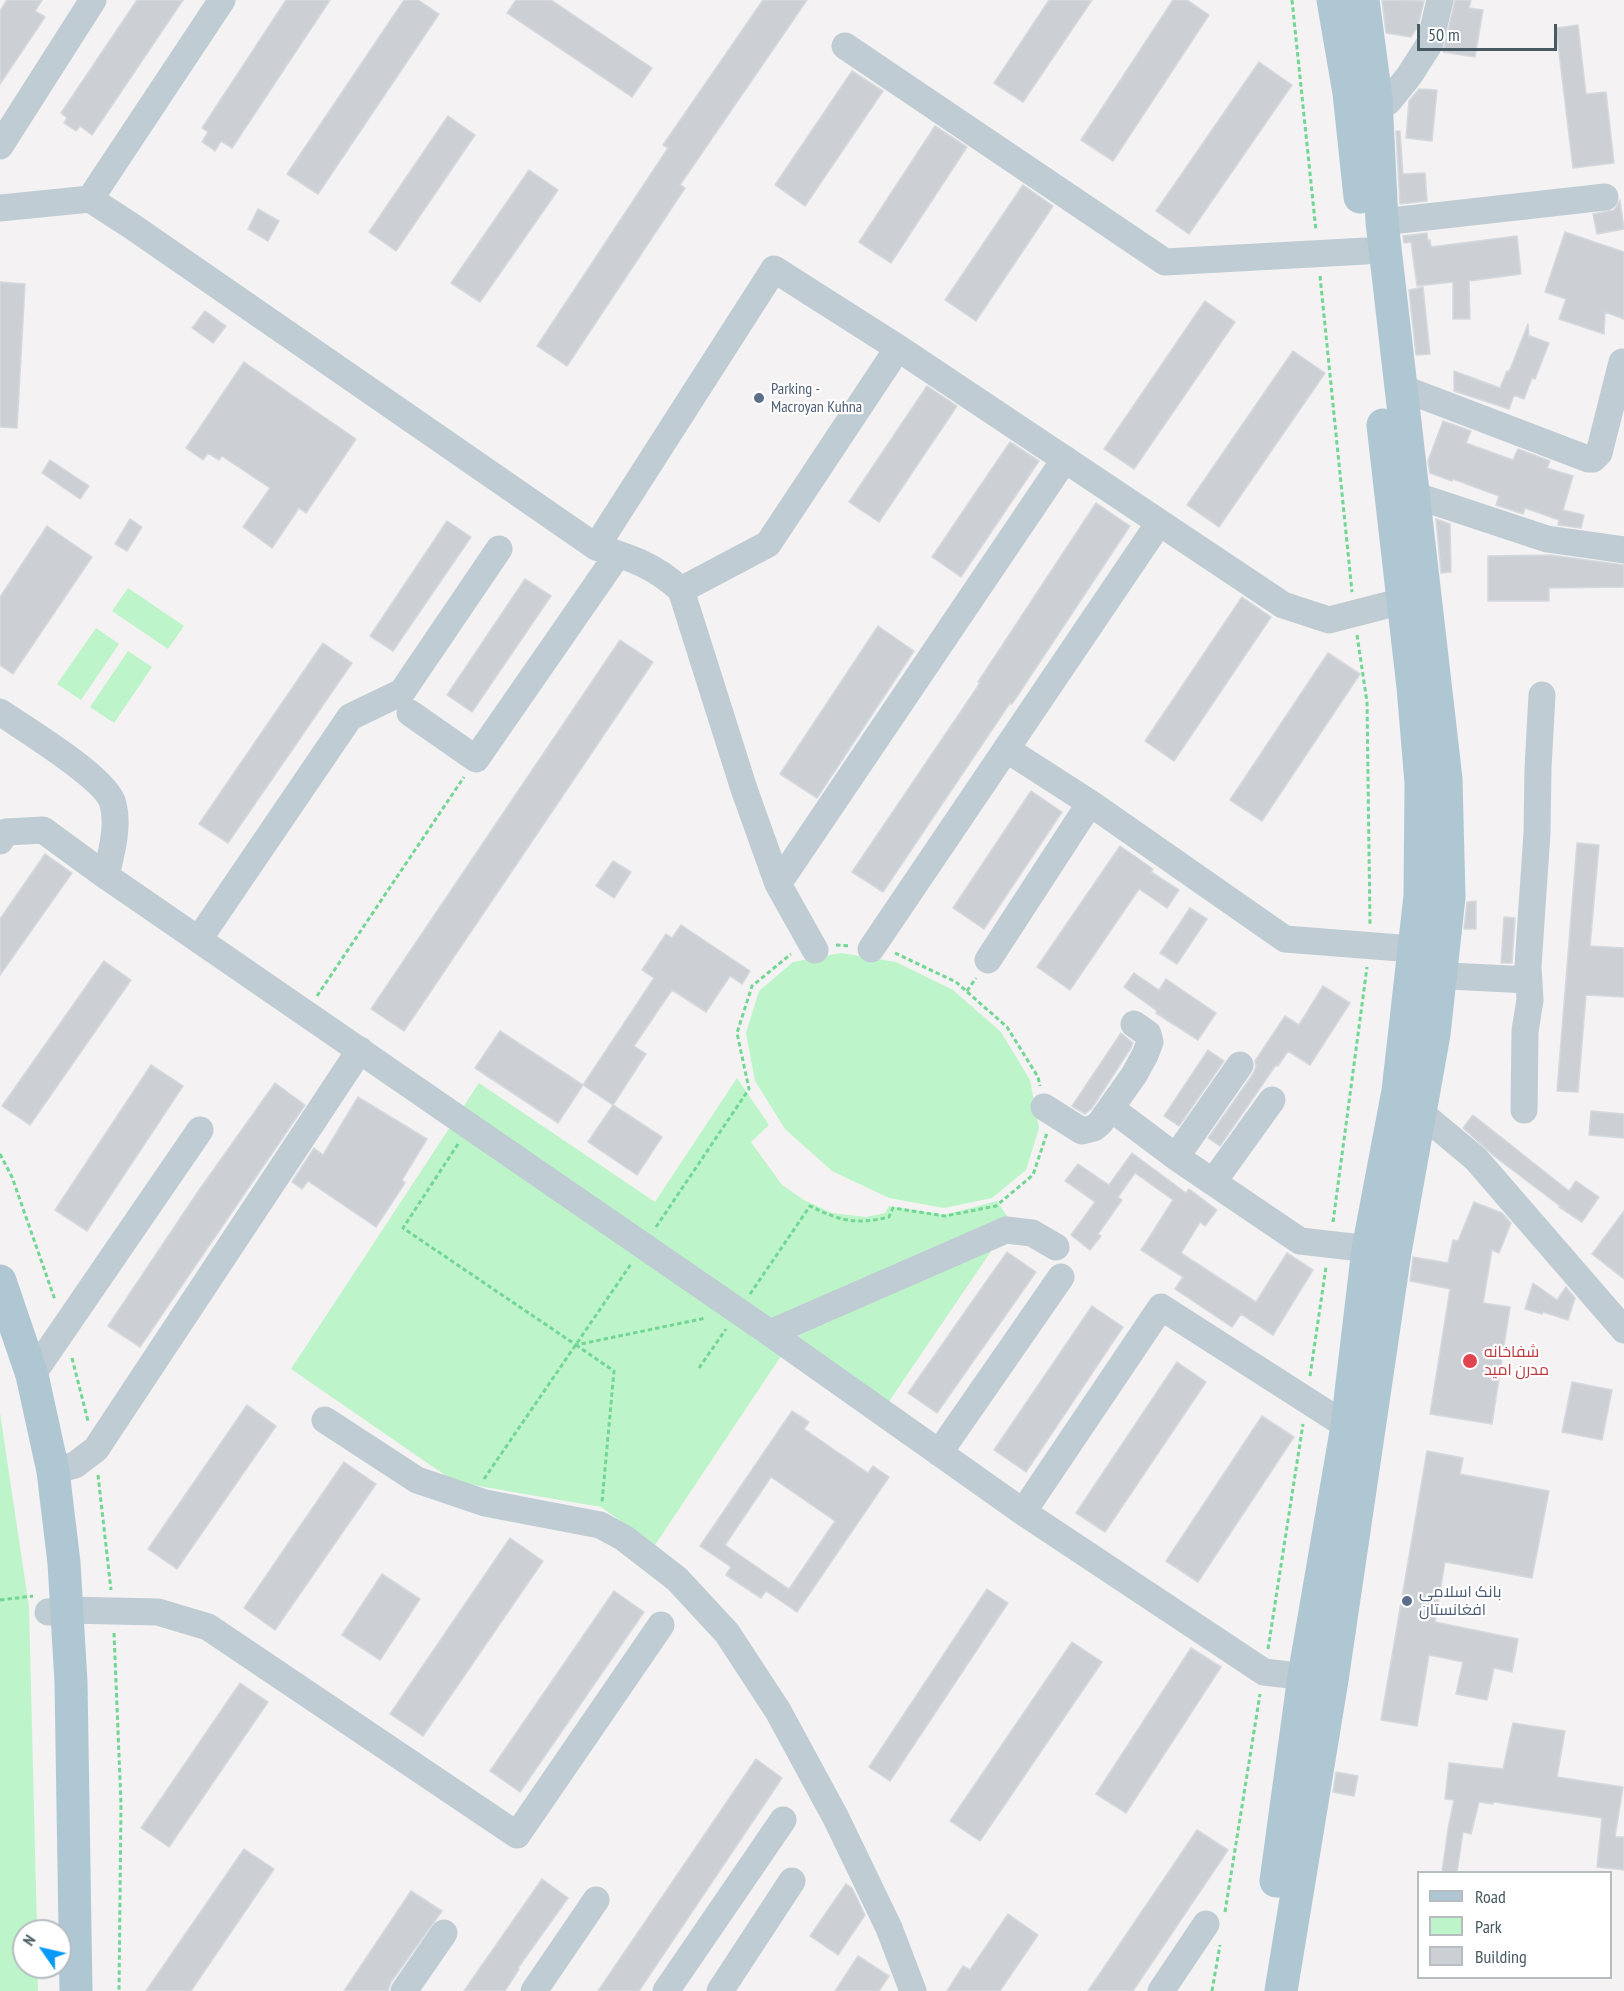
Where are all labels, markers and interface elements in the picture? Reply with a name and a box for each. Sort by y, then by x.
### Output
scale bar [1420,12,1560,50]
text: 50 m [1428,23,1460,46]
place label: Parking - Macroyan Kuhna [771,379,862,417]
marker: Parking - Macroyan Kuhna [752,391,766,405]
place label: شفاخانه مدرن امید [1484,1342,1549,1380]
marker: شفاخانه مدرن امید [1461,1352,1479,1370]
place label: بانک اسلامی افغانستان [1419,1582,1501,1620]
marker: بانک اسلامی افغانستان [1400,1594,1414,1608]
legend [1417,1871,1612,1979]
text: Road [1475,1885,1506,1908]
text: Park [1475,1915,1502,1938]
north arrow [12,1919,72,1979]
text: N [18,1931,39,1949]
text: Building [1475,1945,1527,1968]

